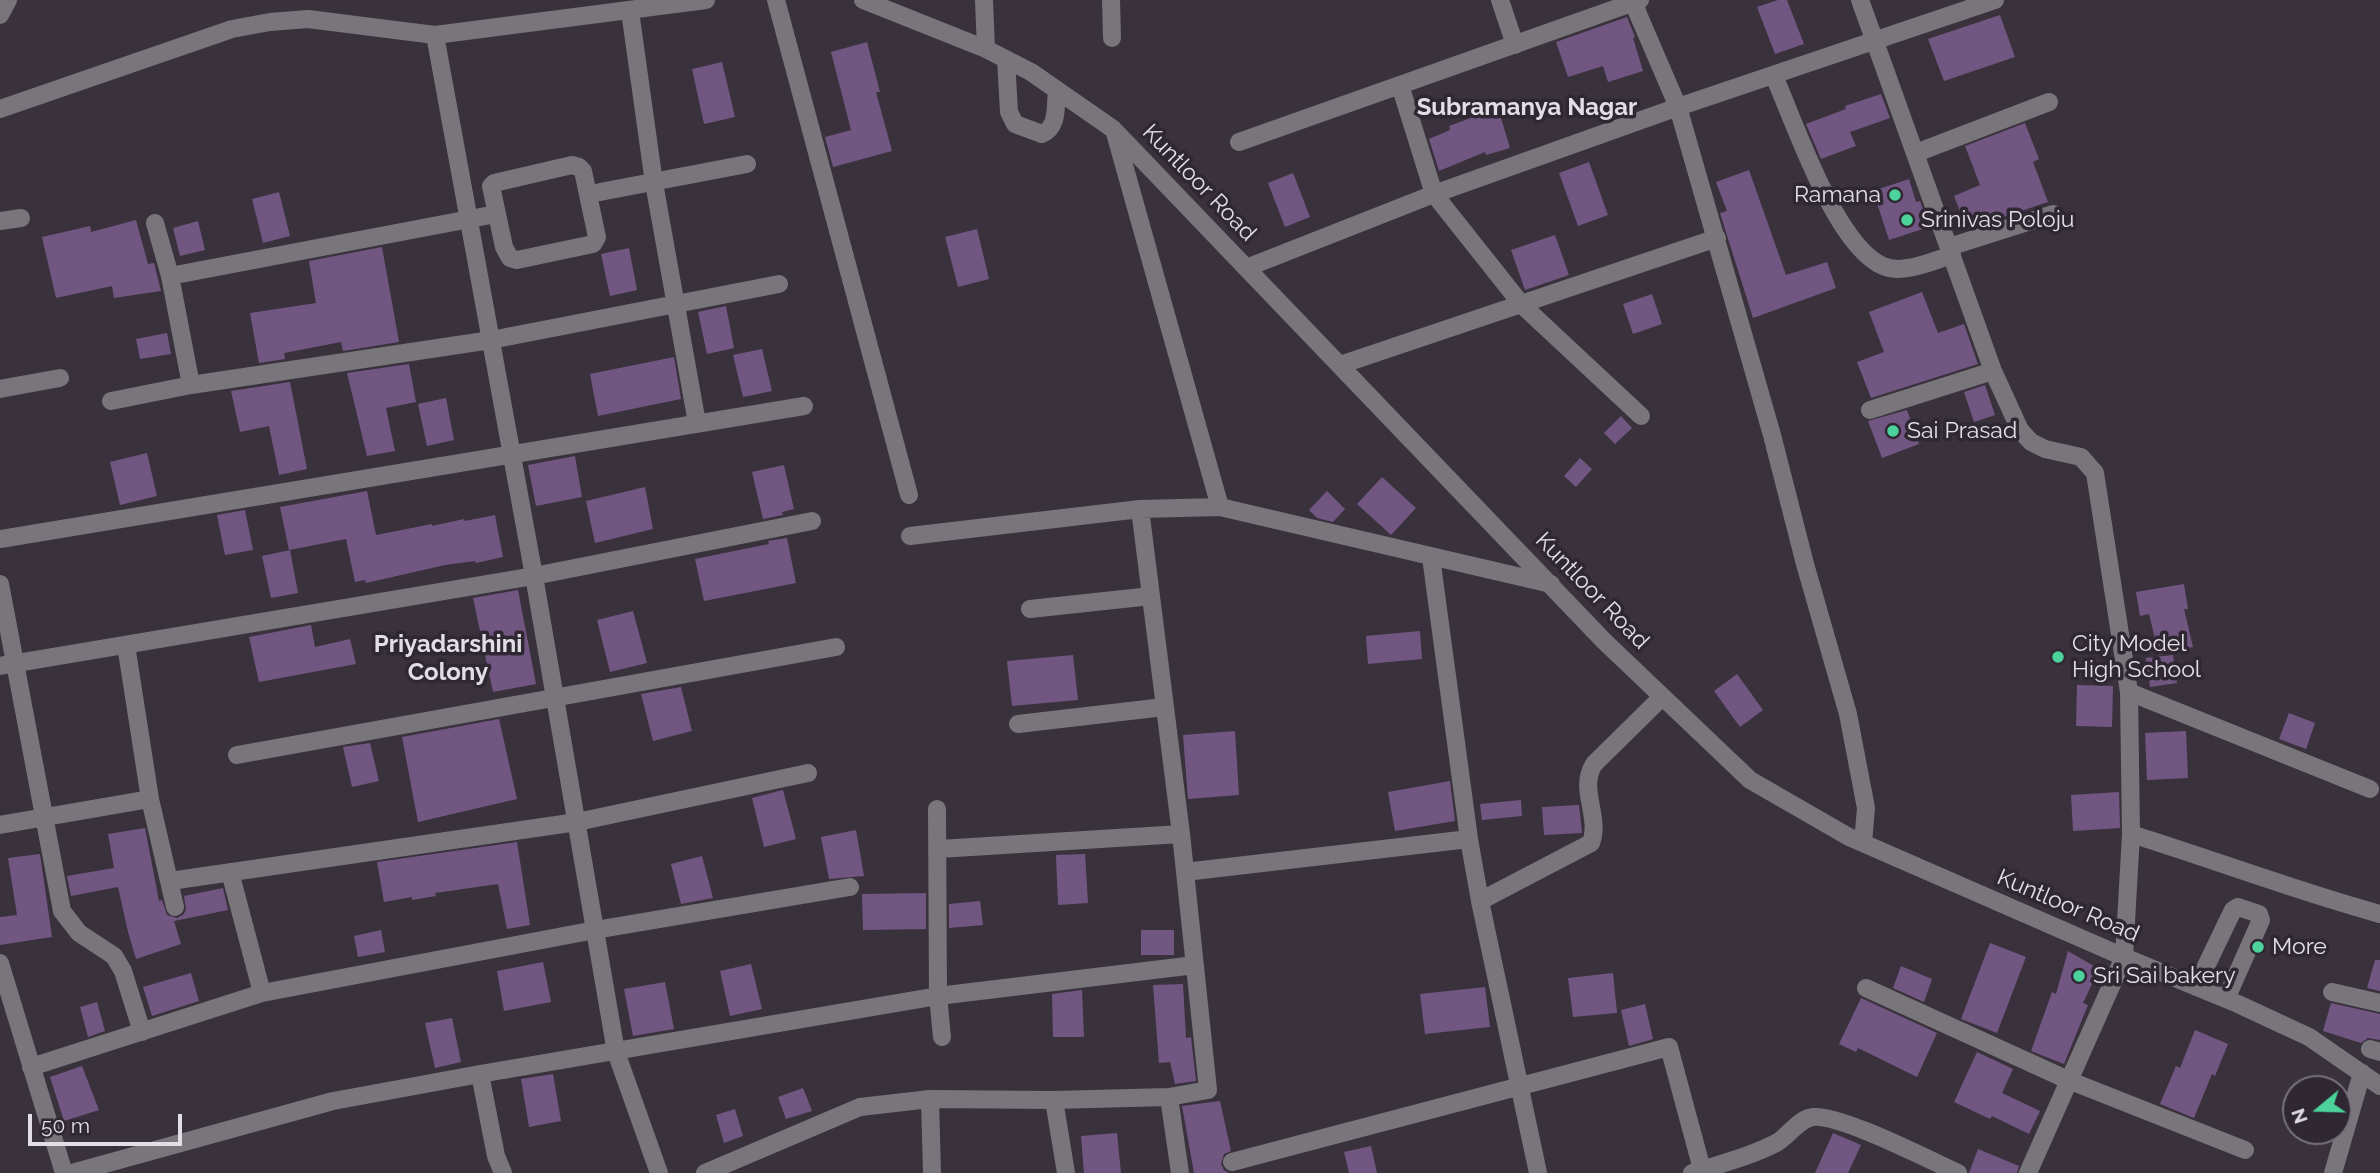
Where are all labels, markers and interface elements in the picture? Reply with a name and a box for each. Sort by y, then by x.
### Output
district label: Subramanya Nagar [1417,94,1637,122]
street label: Kuntloor Road [1136,119,1262,247]
place label: Ramana [1794,181,1881,209]
marker: Ramana [1887,187,1903,203]
place label: Srinivas Poloju [1921,206,2074,234]
marker: Srinivas Poloju [1899,212,1915,228]
place label: Sai Prasad [1907,417,2017,445]
marker: Sai Prasad [1885,423,1901,439]
street label: Kuntloor Road [1529,527,1655,655]
place label: City Model High School [2072,630,2201,684]
district label: Priyadarshini Colony [374,631,522,687]
marker: City Model High School [2050,649,2066,665]
street label: Kuntloor Road [1993,864,2143,948]
place label: More [2272,933,2327,961]
marker: More [2250,939,2266,955]
place label: Sri Sai bakery [2093,962,2236,990]
marker: Sri Sai bakery [2071,968,2087,984]
north arrow [2282,1075,2352,1145]
scale bar [32,1100,186,1144]
text: N [2286,1106,2312,1127]
text: 50 m [41,1113,90,1138]

